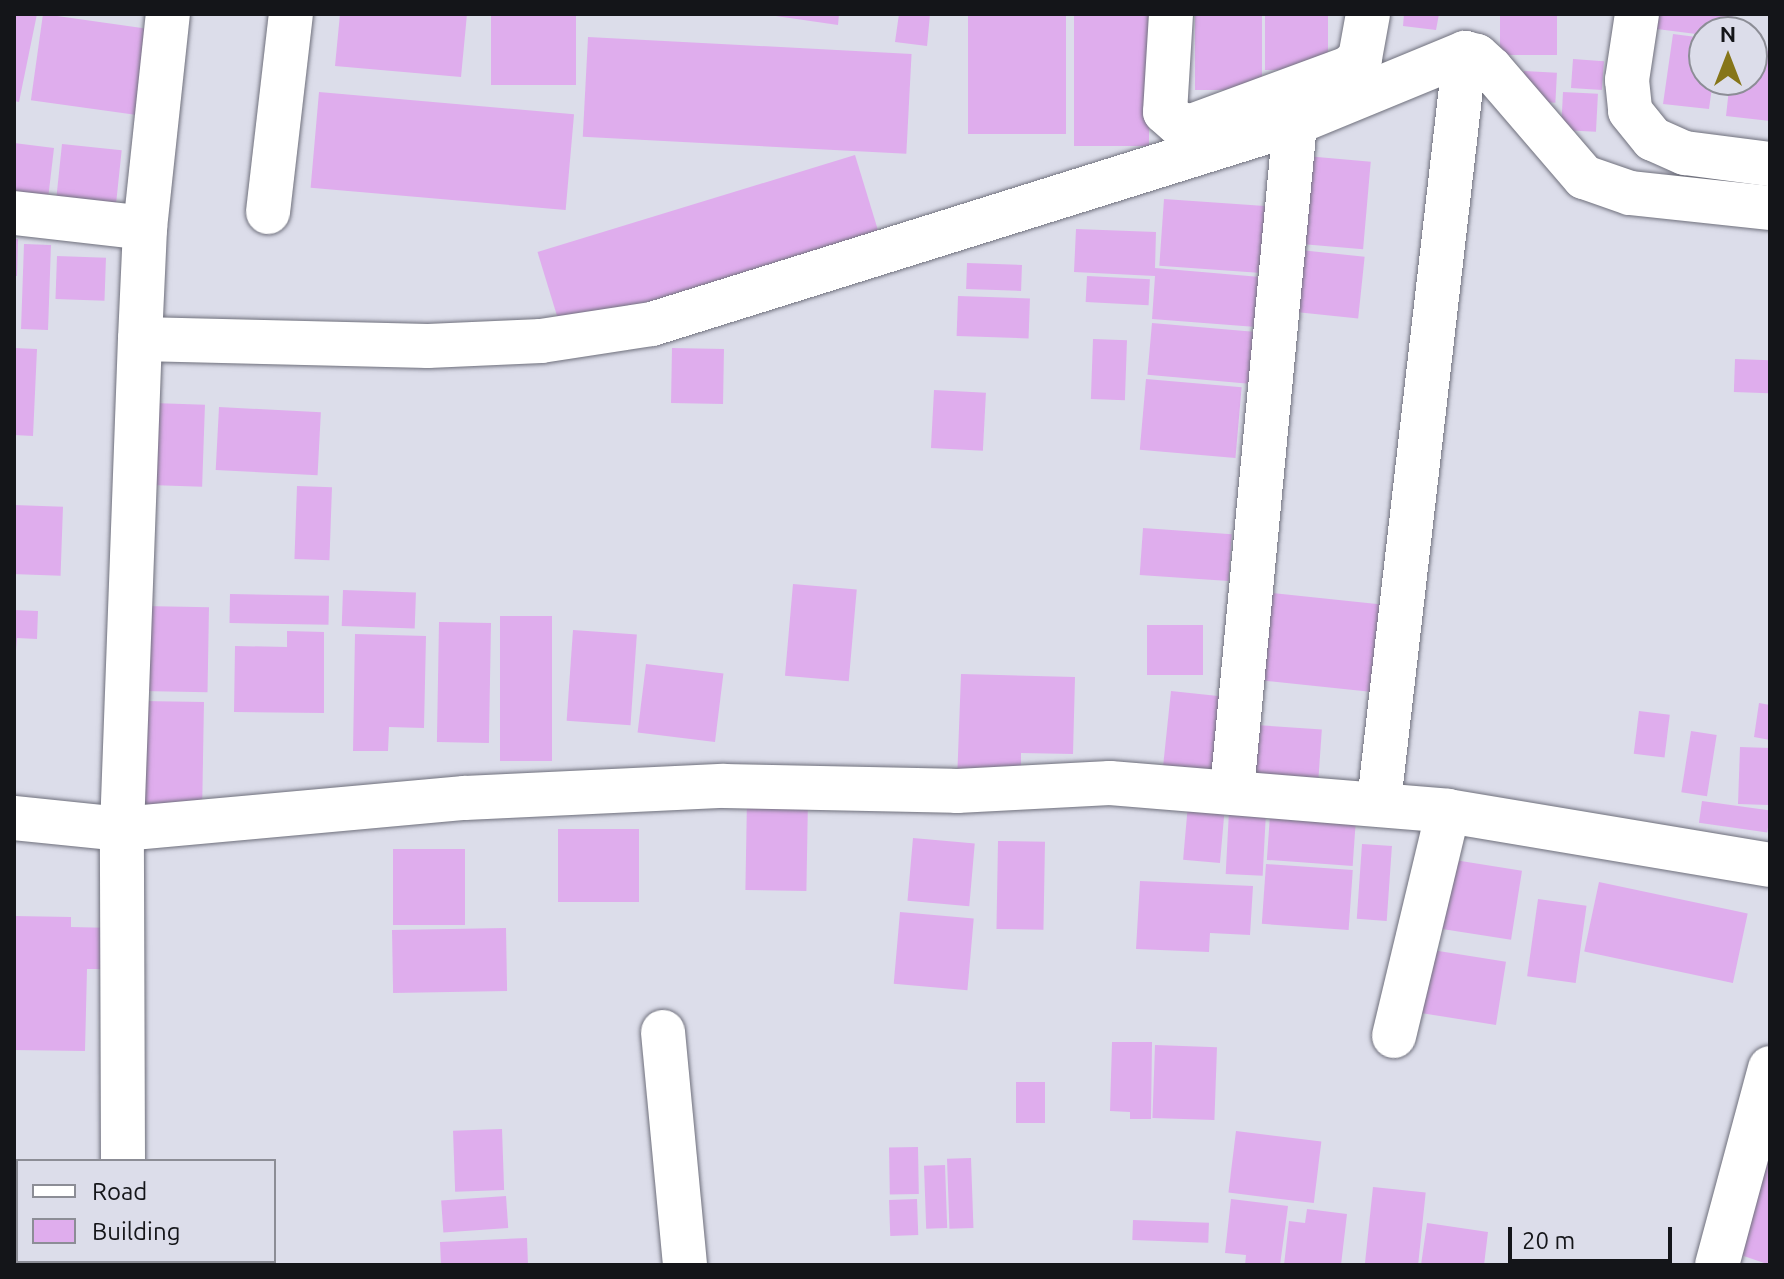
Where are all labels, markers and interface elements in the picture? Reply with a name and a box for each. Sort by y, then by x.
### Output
north arrow [1688,16,1768,96]
text: N [1720,21,1736,46]
legend [16,1159,276,1263]
text: Road [92,1178,147,1205]
scale bar [1512,1211,1676,1261]
text: Building [92,1218,180,1245]
text: 20 m [1522,1227,1575,1254]

